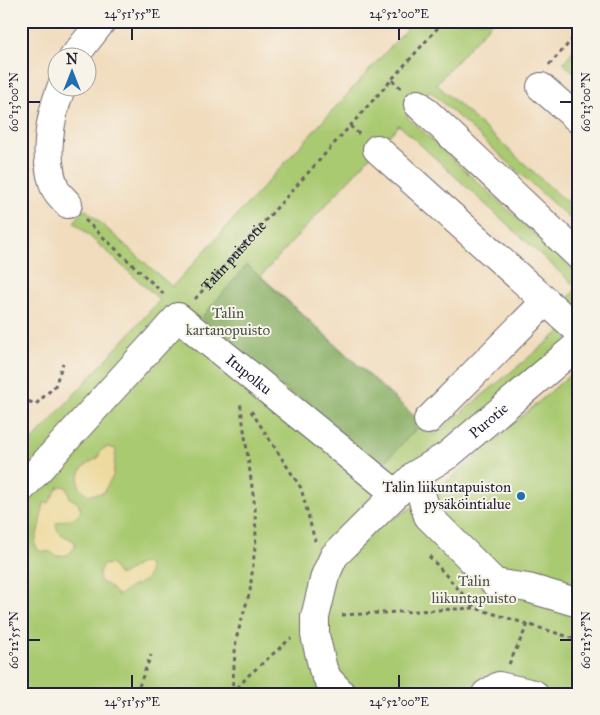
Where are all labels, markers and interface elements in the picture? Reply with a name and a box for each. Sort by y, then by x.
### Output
text: 24°51'55"E [104,7,160,21]
text: 24°52'00"E [369,7,429,21]
north arrow [48,48,98,98]
text: N [66,51,78,68]
text: 60°13'00"N [7,72,21,132]
text: 60°13'00"N [579,72,593,132]
street label: Talin puistotie [197,217,270,295]
park label: Talin kartanopuisto [186,304,271,339]
street label: Itupolku [222,351,275,398]
street label: Purotie [465,399,512,442]
place label: Talin liikuntapuiston pysäköintialue [383,478,511,513]
marker: Talin liikuntapuiston pysäköintialue [515,490,527,502]
park label: Talin liikuntapuisto [431,572,517,607]
text: 60°12'55"N [7,611,21,669]
text: 60°12'55"N [579,611,593,669]
text: 24°51'55"E [104,695,160,709]
text: 24°52'00"E [369,695,429,709]

